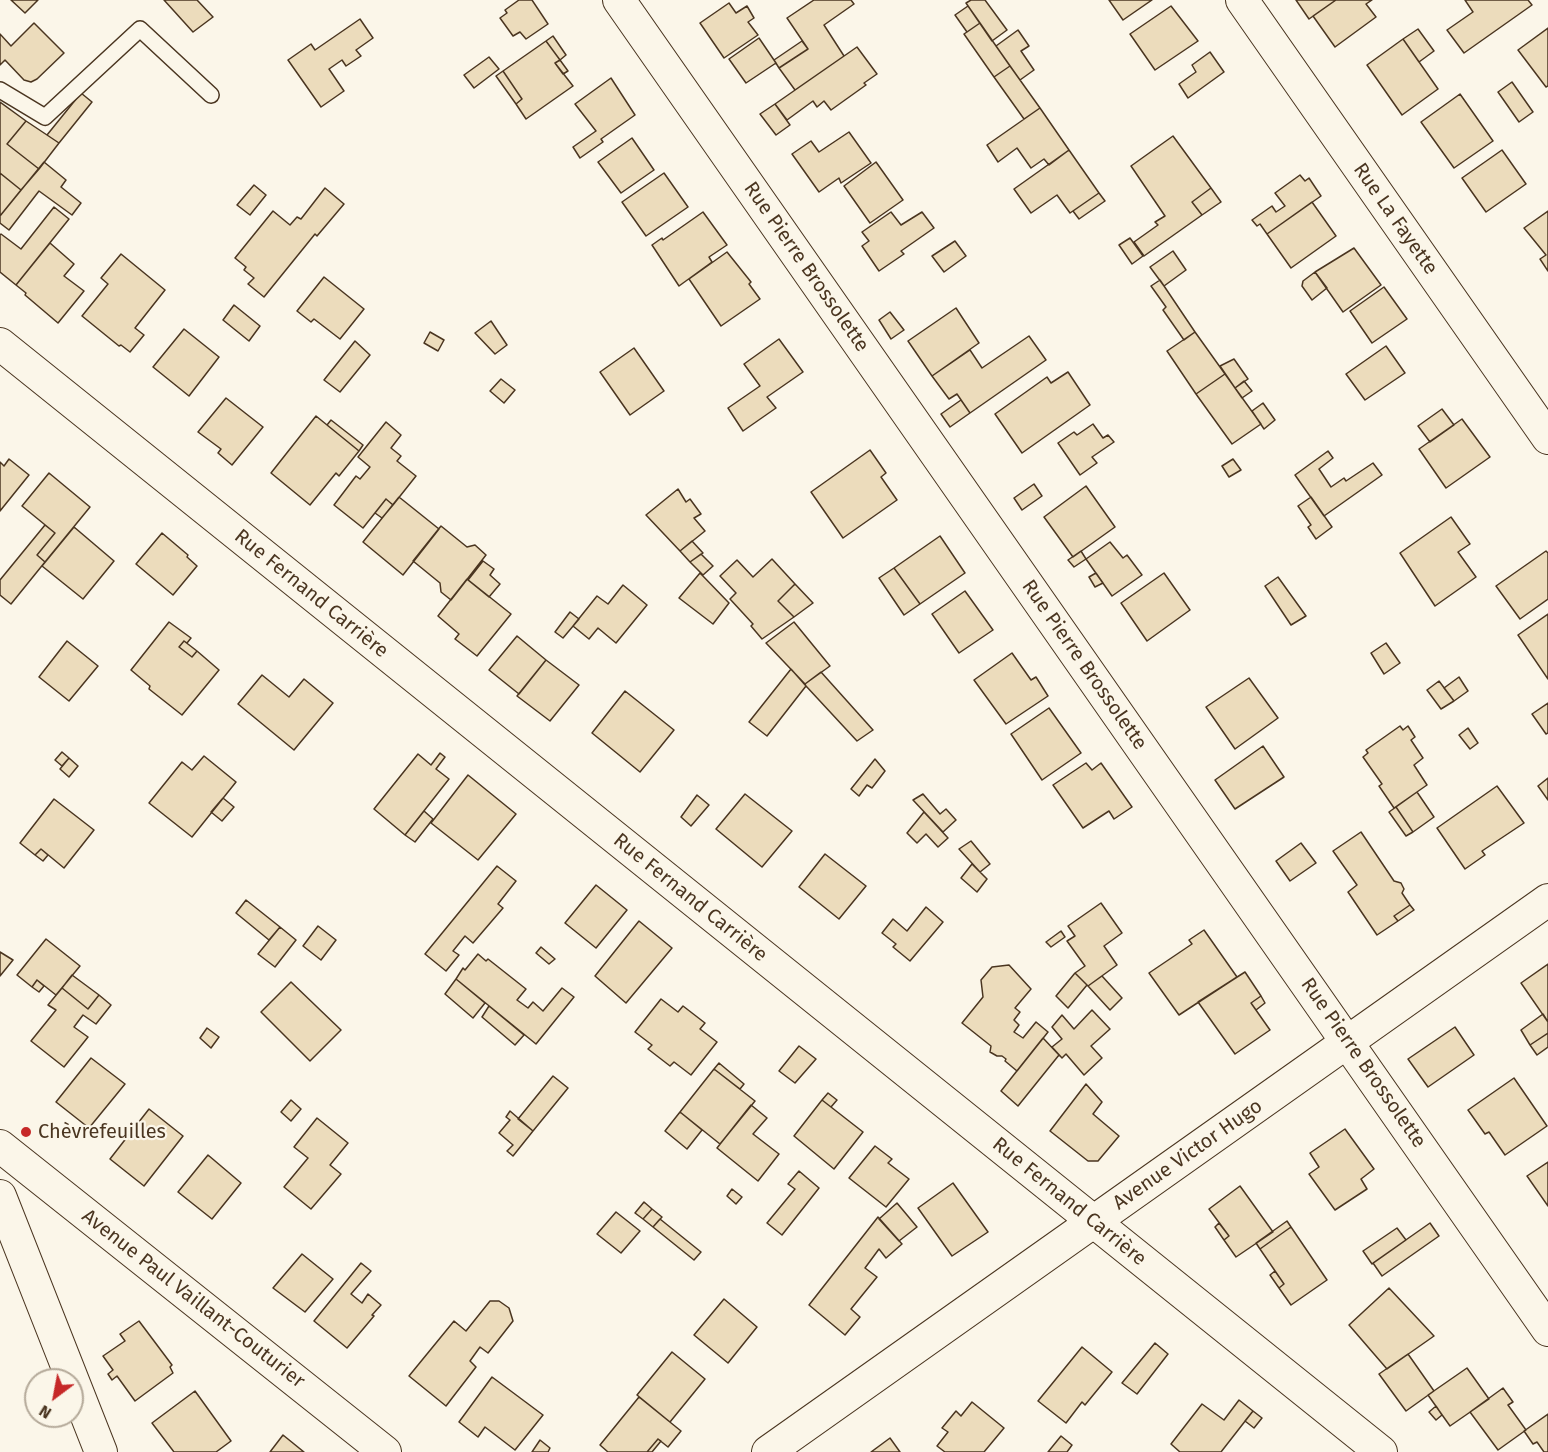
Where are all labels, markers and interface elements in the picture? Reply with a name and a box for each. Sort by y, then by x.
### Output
street label: Rue La Fayette [1348,159,1442,279]
street label: Rue Pierre Brossolette [738,177,874,357]
street label: Rue Fernand Carrière [229,525,393,663]
street label: Rue Pierre Brossolette [1016,575,1152,755]
street label: Rue Fernand Carrière [608,829,772,967]
street label: Rue Pierre Brossolette [1295,973,1431,1153]
street label: Avenue Victor Hugo [1109,1095,1267,1215]
place label: Chèvrefeuilles [38,1120,166,1144]
marker: Chèvrefeuilles [19,1125,33,1139]
street label: Rue Fernand Carrière [987,1133,1151,1271]
street label: Avenue Paul Vaillant-Couturier [77,1204,309,1394]
north arrow [24,1368,84,1428]
text: N [36,1401,55,1423]

